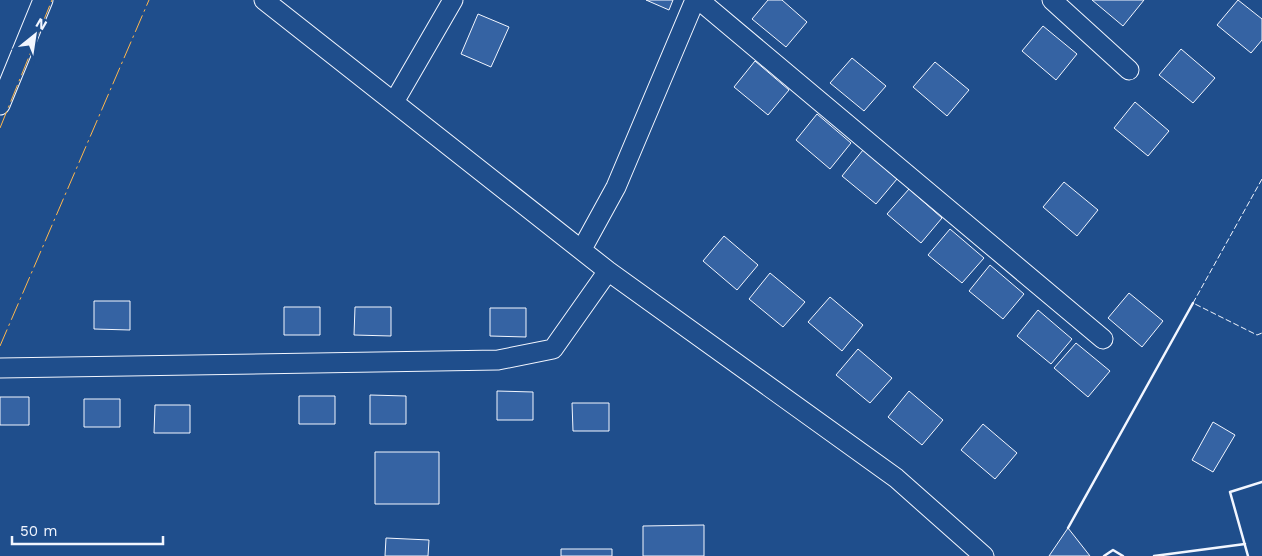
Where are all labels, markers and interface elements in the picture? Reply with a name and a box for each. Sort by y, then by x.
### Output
north arrow [10,10,60,60]
text: N [33,14,50,33]
scale bar [12,514,164,546]
text: 50 m [20,522,57,540]

